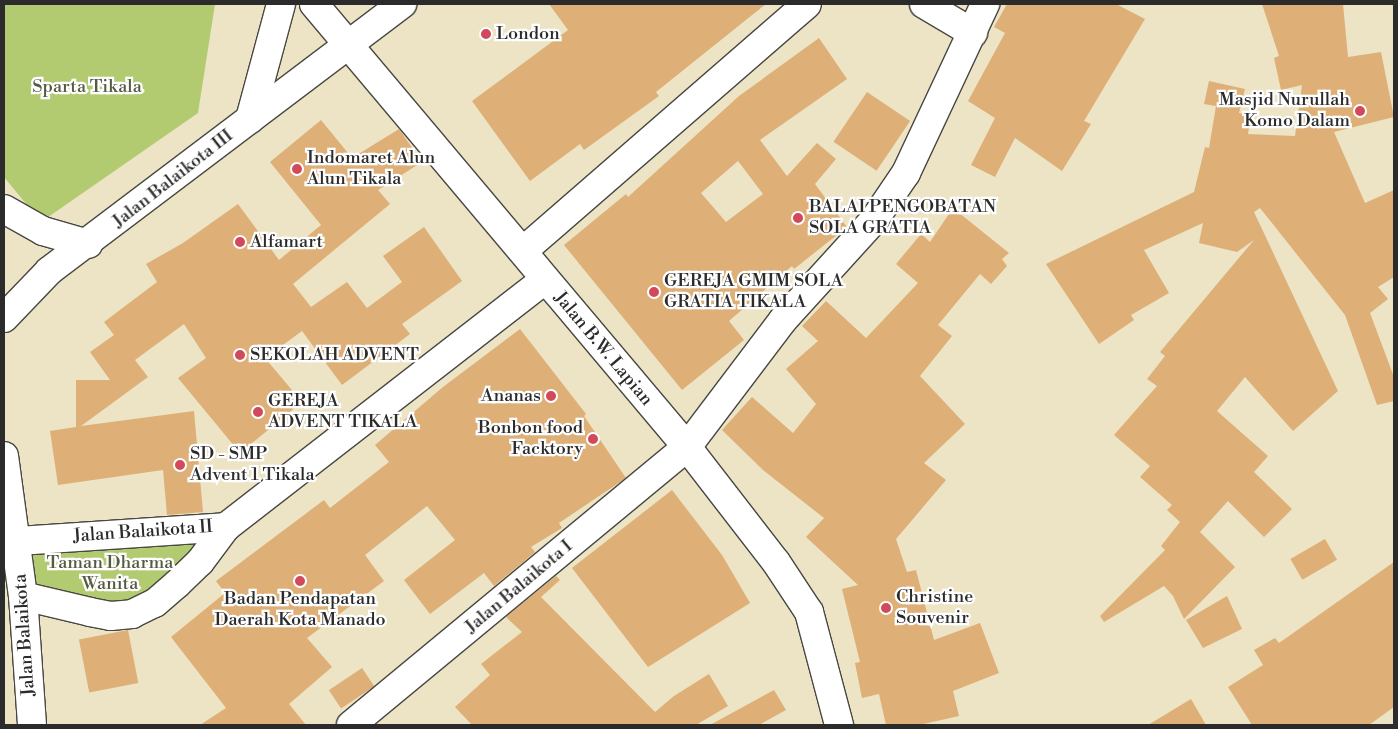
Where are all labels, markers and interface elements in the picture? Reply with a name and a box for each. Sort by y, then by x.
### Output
place label: London [496,23,560,45]
marker: London [480,28,492,40]
park label: Sparta Tikala [32,76,142,98]
place label: Masjid Nurullah Komo Dalam [1219,90,1350,132]
marker: Masjid Nurullah Komo Dalam [1354,105,1366,117]
street label: Jalan Balaikota III [108,125,238,233]
place label: Indomaret Alun Alun Tikala [307,148,435,190]
marker: Indomaret Alun Alun Tikala [291,163,303,175]
place label: BALAI PENGOBATAN SOLA GRATIA [809,197,996,240]
marker: BALAI PENGOBATAN SOLA GRATIA [791,211,805,225]
place label: Alfamart [250,231,323,253]
marker: Alfamart [234,236,246,248]
place label: GEREJA GMIM SOLA GRATIA TIKALA [664,271,843,314]
marker: GEREJA GMIM SOLA GRATIA TIKALA [648,286,660,298]
street label: Jalan B.W. Lapian [549,288,657,410]
place label: SEKOLAH ADVENT [250,344,419,366]
marker: SEKOLAH ADVENT [234,349,246,361]
place label: Ananas [481,385,541,407]
marker: Ananas [545,390,557,402]
place label: GEREJA ADVENT TIKALA [268,391,417,434]
marker: GEREJA ADVENT TIKALA [252,406,264,418]
place label: Bonbon food Facktory [478,418,583,460]
marker: Bonbon food Facktory [587,433,599,445]
place label: SD - SMP Advent 1 Tikala [190,444,315,486]
marker: SD - SMP Advent 1 Tikala [174,459,186,471]
street label: Jalan Balaikota II [72,516,214,548]
street label: Jalan Balaikota I [461,536,577,638]
park label: Taman Dharma Wanita [47,553,173,596]
street label: Jalan Balaikota [10,573,40,697]
marker: Badan Pendapatan Daerah Kota Manado [294,575,306,587]
place label: Christine Souvenir [896,587,973,630]
place label: Badan Pendapatan Daerah Kota Manado [214,589,386,632]
marker: Christine Souvenir [880,602,892,614]

